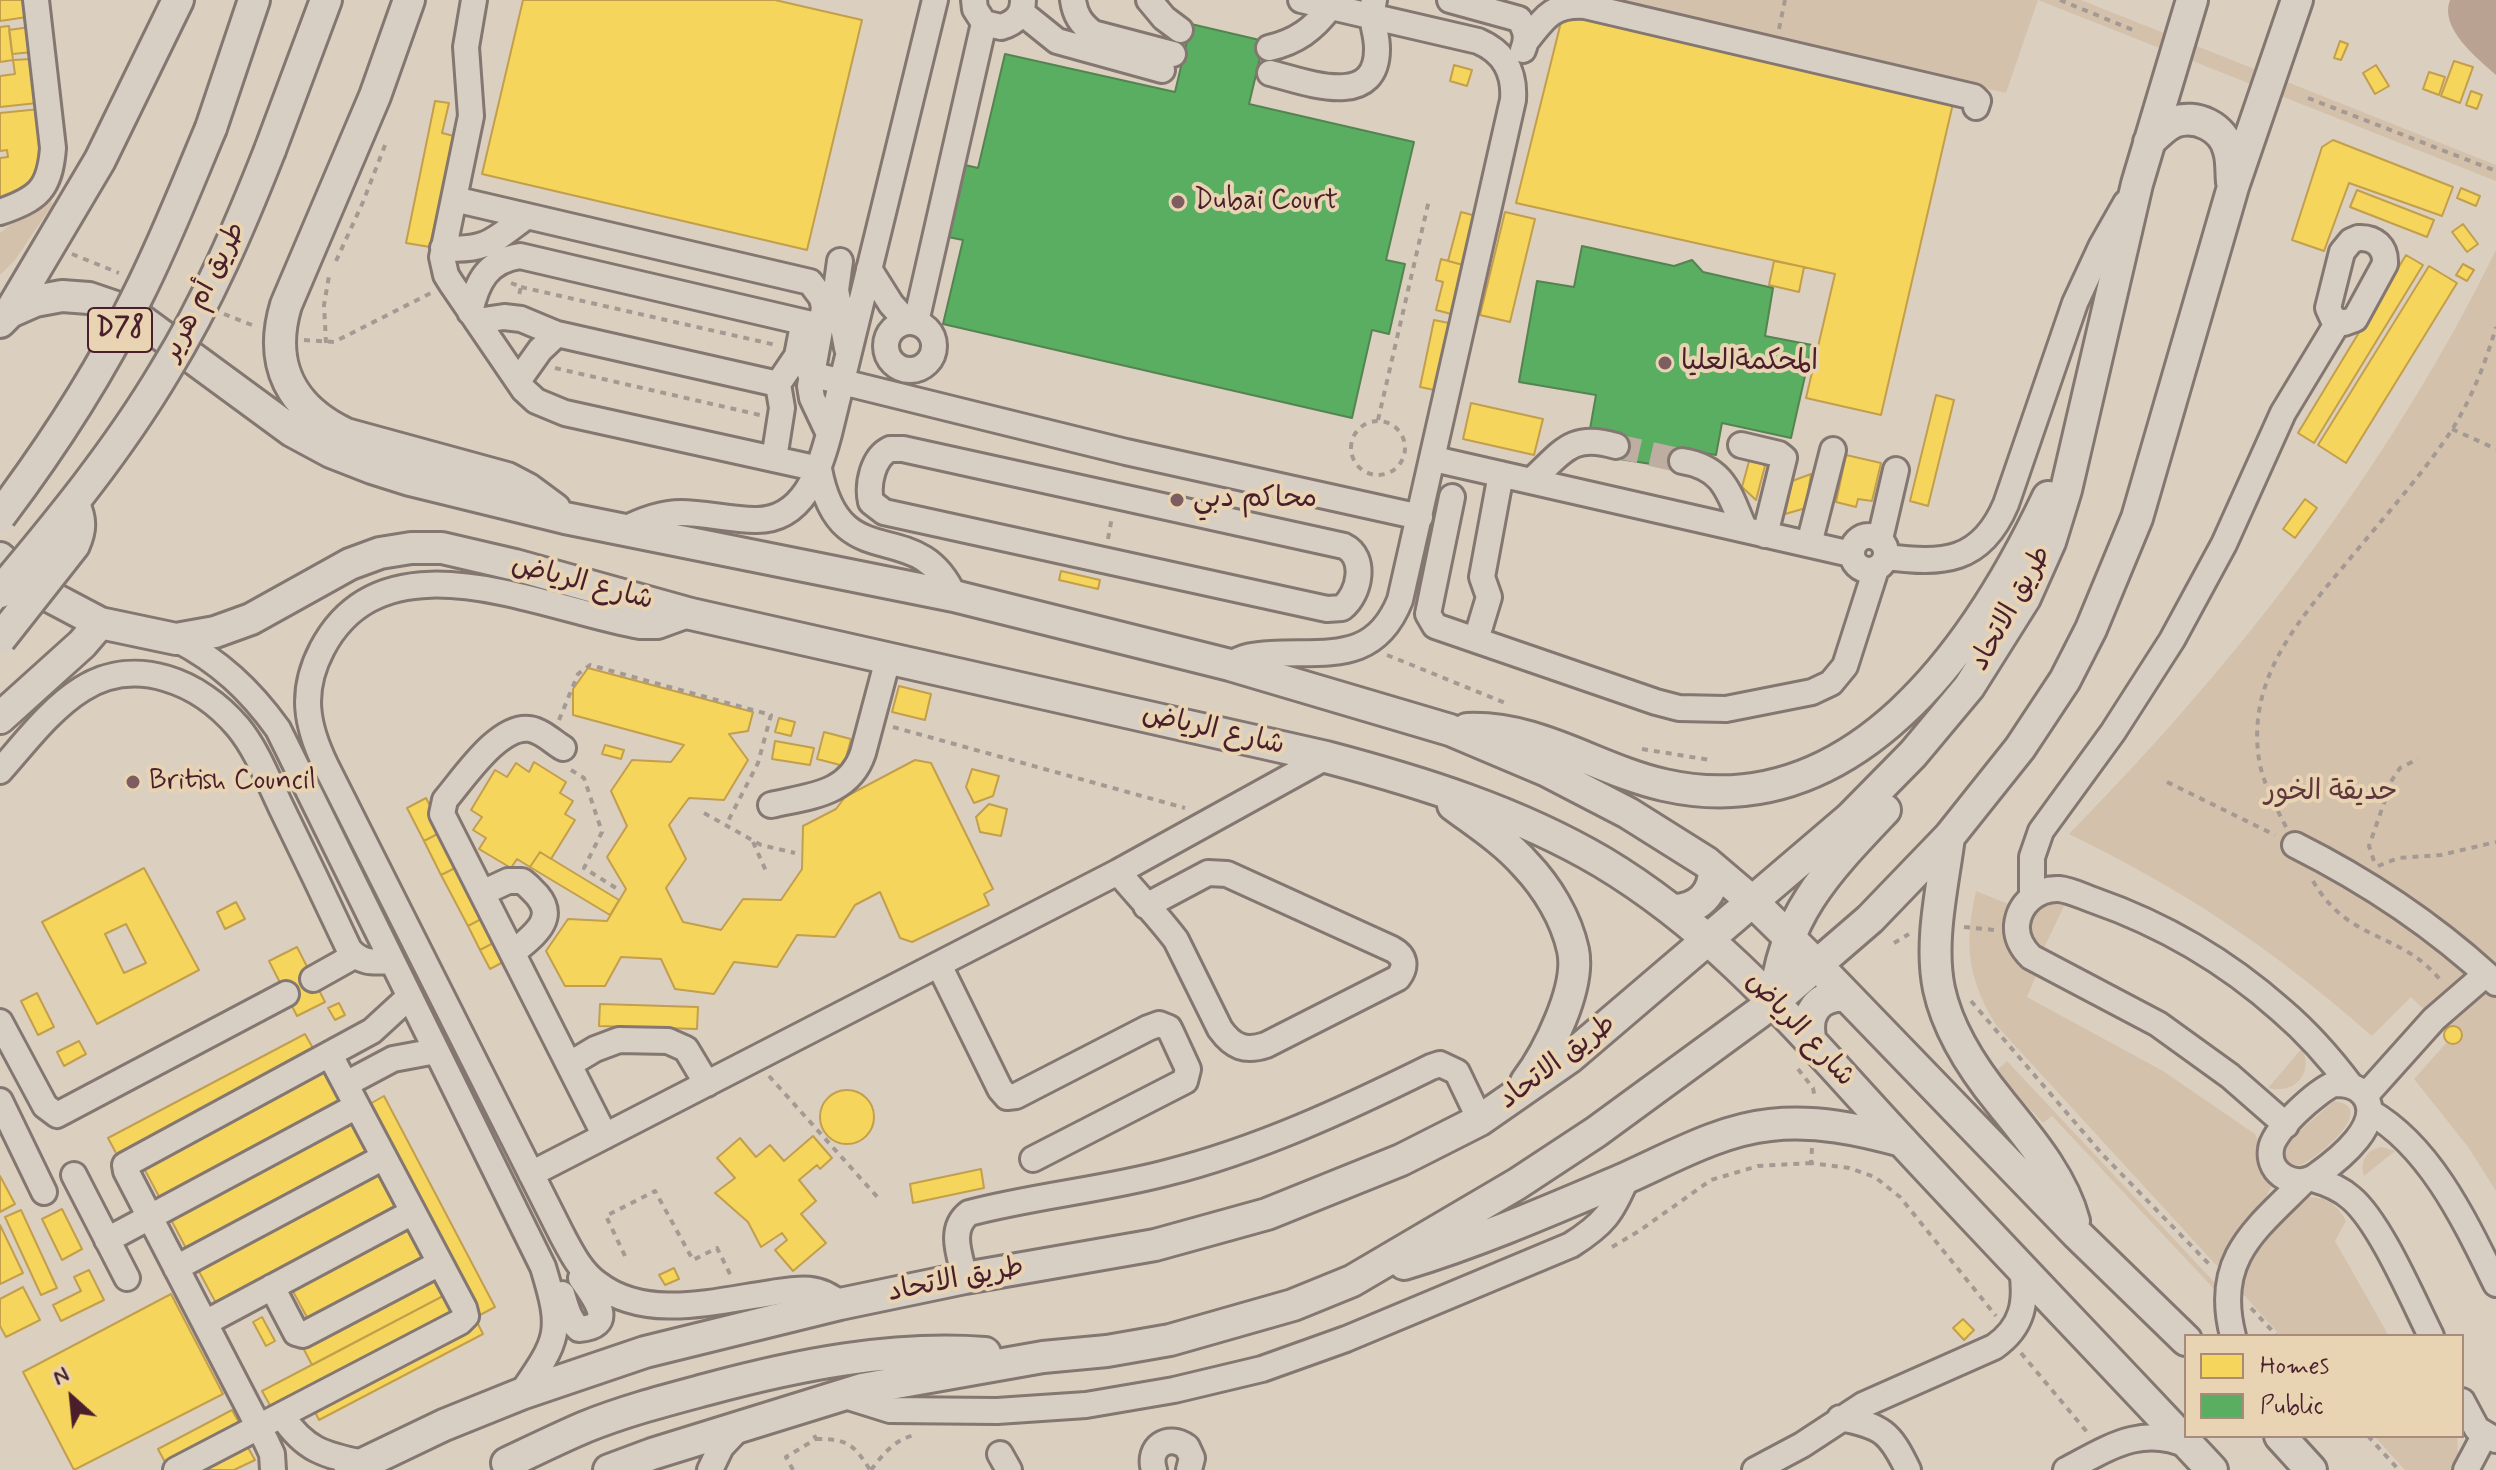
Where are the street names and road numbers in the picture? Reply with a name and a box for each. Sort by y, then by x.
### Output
street label: طريق أم هرير [156,217,254,367]
road number: D78 [88,308,152,352]
street label: طريق الاتحاد [1964,541,2060,677]
street label: شارع الرياض [507,549,657,619]
street label: شارع الرياض [1138,698,1288,764]
street label: شارع الرياض [1737,965,1861,1095]
street label: طريق الاتحاد [1493,1008,1623,1118]
street label: طريق الاتحاد [885,1251,1027,1311]

